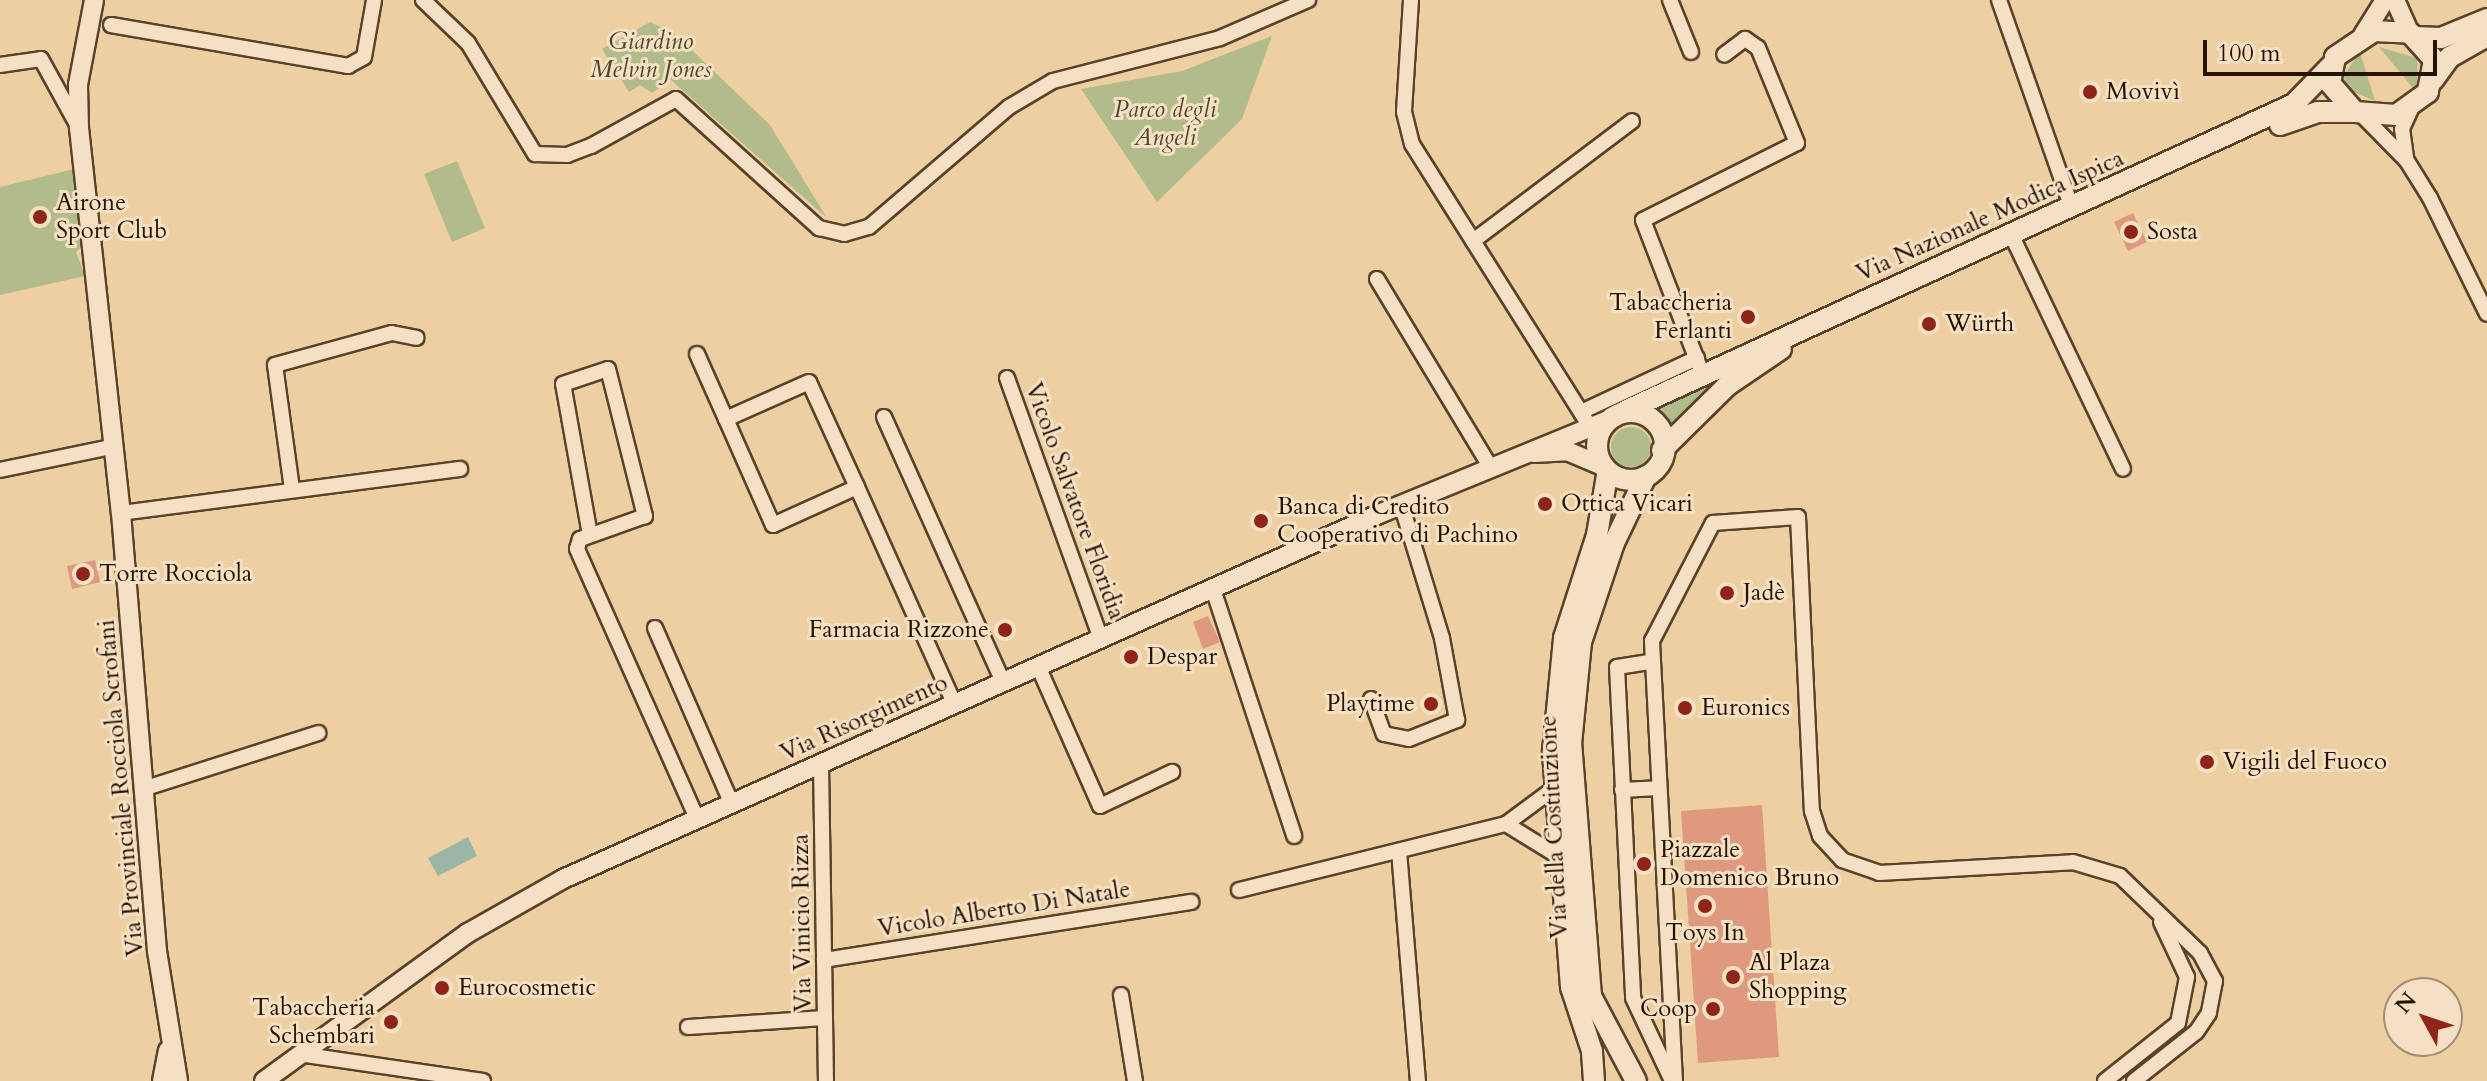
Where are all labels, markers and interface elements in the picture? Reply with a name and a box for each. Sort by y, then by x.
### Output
scale bar [2207,24,2441,74]
park label: Giardino Melvin Jones [590,28,712,84]
text: 100 m [2217,37,2281,70]
place label: Movivì [2106,78,2179,106]
marker: Movivì [2081,83,2099,101]
park label: Parco degli Angeli [1114,96,1216,152]
street label: Via Nazionale Modica Ispica [1852,144,2128,288]
place label: Airone Sport Club [56,189,167,245]
marker: Airone Sport Club [31,208,49,226]
place label: Sosta [2147,218,2198,246]
marker: Sosta [2122,223,2140,241]
place label: Tabaccheria Ferlanti [1609,289,1732,345]
marker: Tabaccheria Ferlanti [1739,308,1757,326]
place label: Würth [1945,310,2014,338]
marker: Würth [1920,315,1938,333]
street label: Vicolo Salvatore Floridia [1019,379,1131,623]
place label: Ottica Vicari [1561,490,1693,518]
place label: Banca di Credito Cooperativo di Pachino [1277,493,1518,549]
marker: Ottica Vicari [1536,495,1554,513]
marker: Banca di Credito Cooperativo di Pachino [1252,512,1270,530]
place label: Torre Rocciola [99,560,252,588]
marker: Torre Rocciola [74,565,92,583]
place label: Jadè [1743,579,1785,607]
marker: Jadè [1718,584,1736,602]
place label: Farmacia Rizzone [809,616,989,644]
street label: Via Provinciale Rocciola Scrofani [92,618,150,958]
marker: Farmacia Rizzone [996,621,1014,639]
place label: Despar [1147,643,1217,671]
marker: Despar [1122,648,1140,666]
street label: Via Risorgimento [776,668,952,768]
place label: Playtime [1326,690,1415,718]
place label: Euronics [1701,694,1790,722]
marker: Playtime [1422,695,1440,713]
marker: Euronics [1676,699,1694,717]
street label: Via della Costituzione [1534,715,1574,939]
place label: Vigili del Fuoco [2223,748,2387,776]
marker: Vigili del Fuoco [2198,753,2216,771]
street label: Via Vinicio Rizza [786,834,818,1012]
place label: Piazzale Domenico Bruno [1660,836,1839,892]
marker: Piazzale Domenico Bruno [1635,855,1653,873]
street label: Vicolo Alberto Di Natale [876,875,1132,943]
marker: Toys In [1696,897,1714,915]
place label: Toys In [1665,919,1745,947]
place label: Al Plaza Shopping [1749,949,1847,1005]
marker: Al Plaza Shopping [1724,968,1742,986]
place label: Eurocosmetic [458,974,596,1002]
north arrow [2383,977,2463,1057]
marker: Eurocosmetic [433,979,451,997]
text: N [2389,986,2424,1020]
place label: Tabaccheria Schembari [252,994,375,1050]
place label: Coop [1640,995,1697,1023]
marker: Coop [1704,1000,1722,1018]
marker: Tabaccheria Schembari [382,1013,400,1031]

